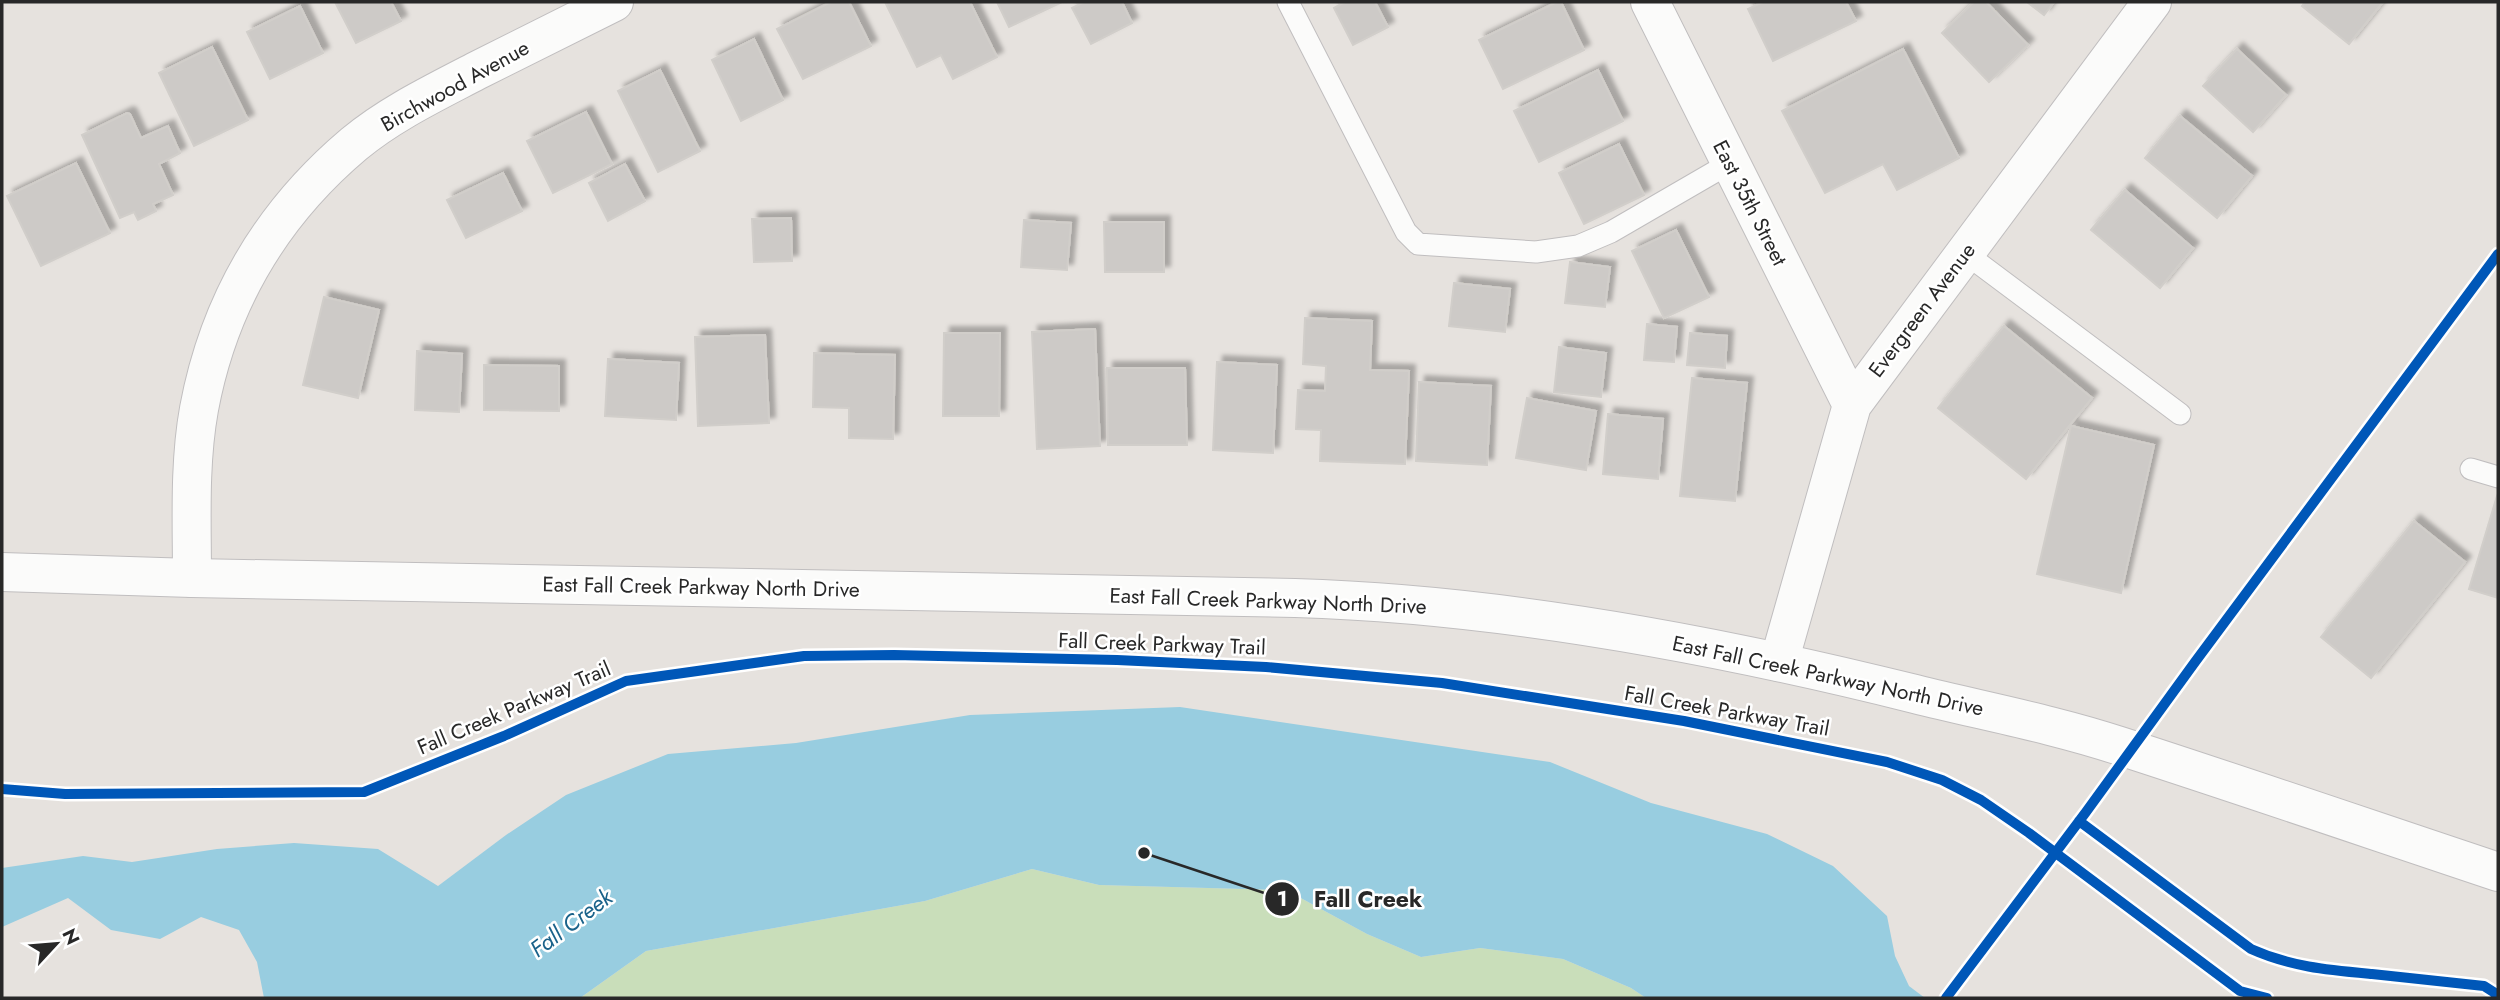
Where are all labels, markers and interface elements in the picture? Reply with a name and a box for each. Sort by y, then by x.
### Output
street label: Birchwood Avenue [375,33,535,139]
street label: East 35th Street [1705,135,1795,271]
street label: Evergreen Avenue [1861,236,1983,383]
street label: East Fall Creek Parkway North Drive [542,569,860,605]
street label: East Fall Creek Parkway North Drive [1109,580,1427,622]
street label: Fall Creek Parkway Trail [1058,625,1266,663]
street label: East Fall Creek Parkway North Drive [1670,628,1987,724]
street label: Fall Creek Parkway Trail [413,654,615,762]
street label: Fall Creek Parkway Trail [1622,678,1832,744]
callout: Fall Creek [1265,877,1436,921]
water label: Fall Creek [523,880,620,965]
text: Fall Creek [1314,882,1423,916]
text: 1 [1277,884,1287,914]
north arrow [21,909,91,979]
text: N [55,924,86,949]

